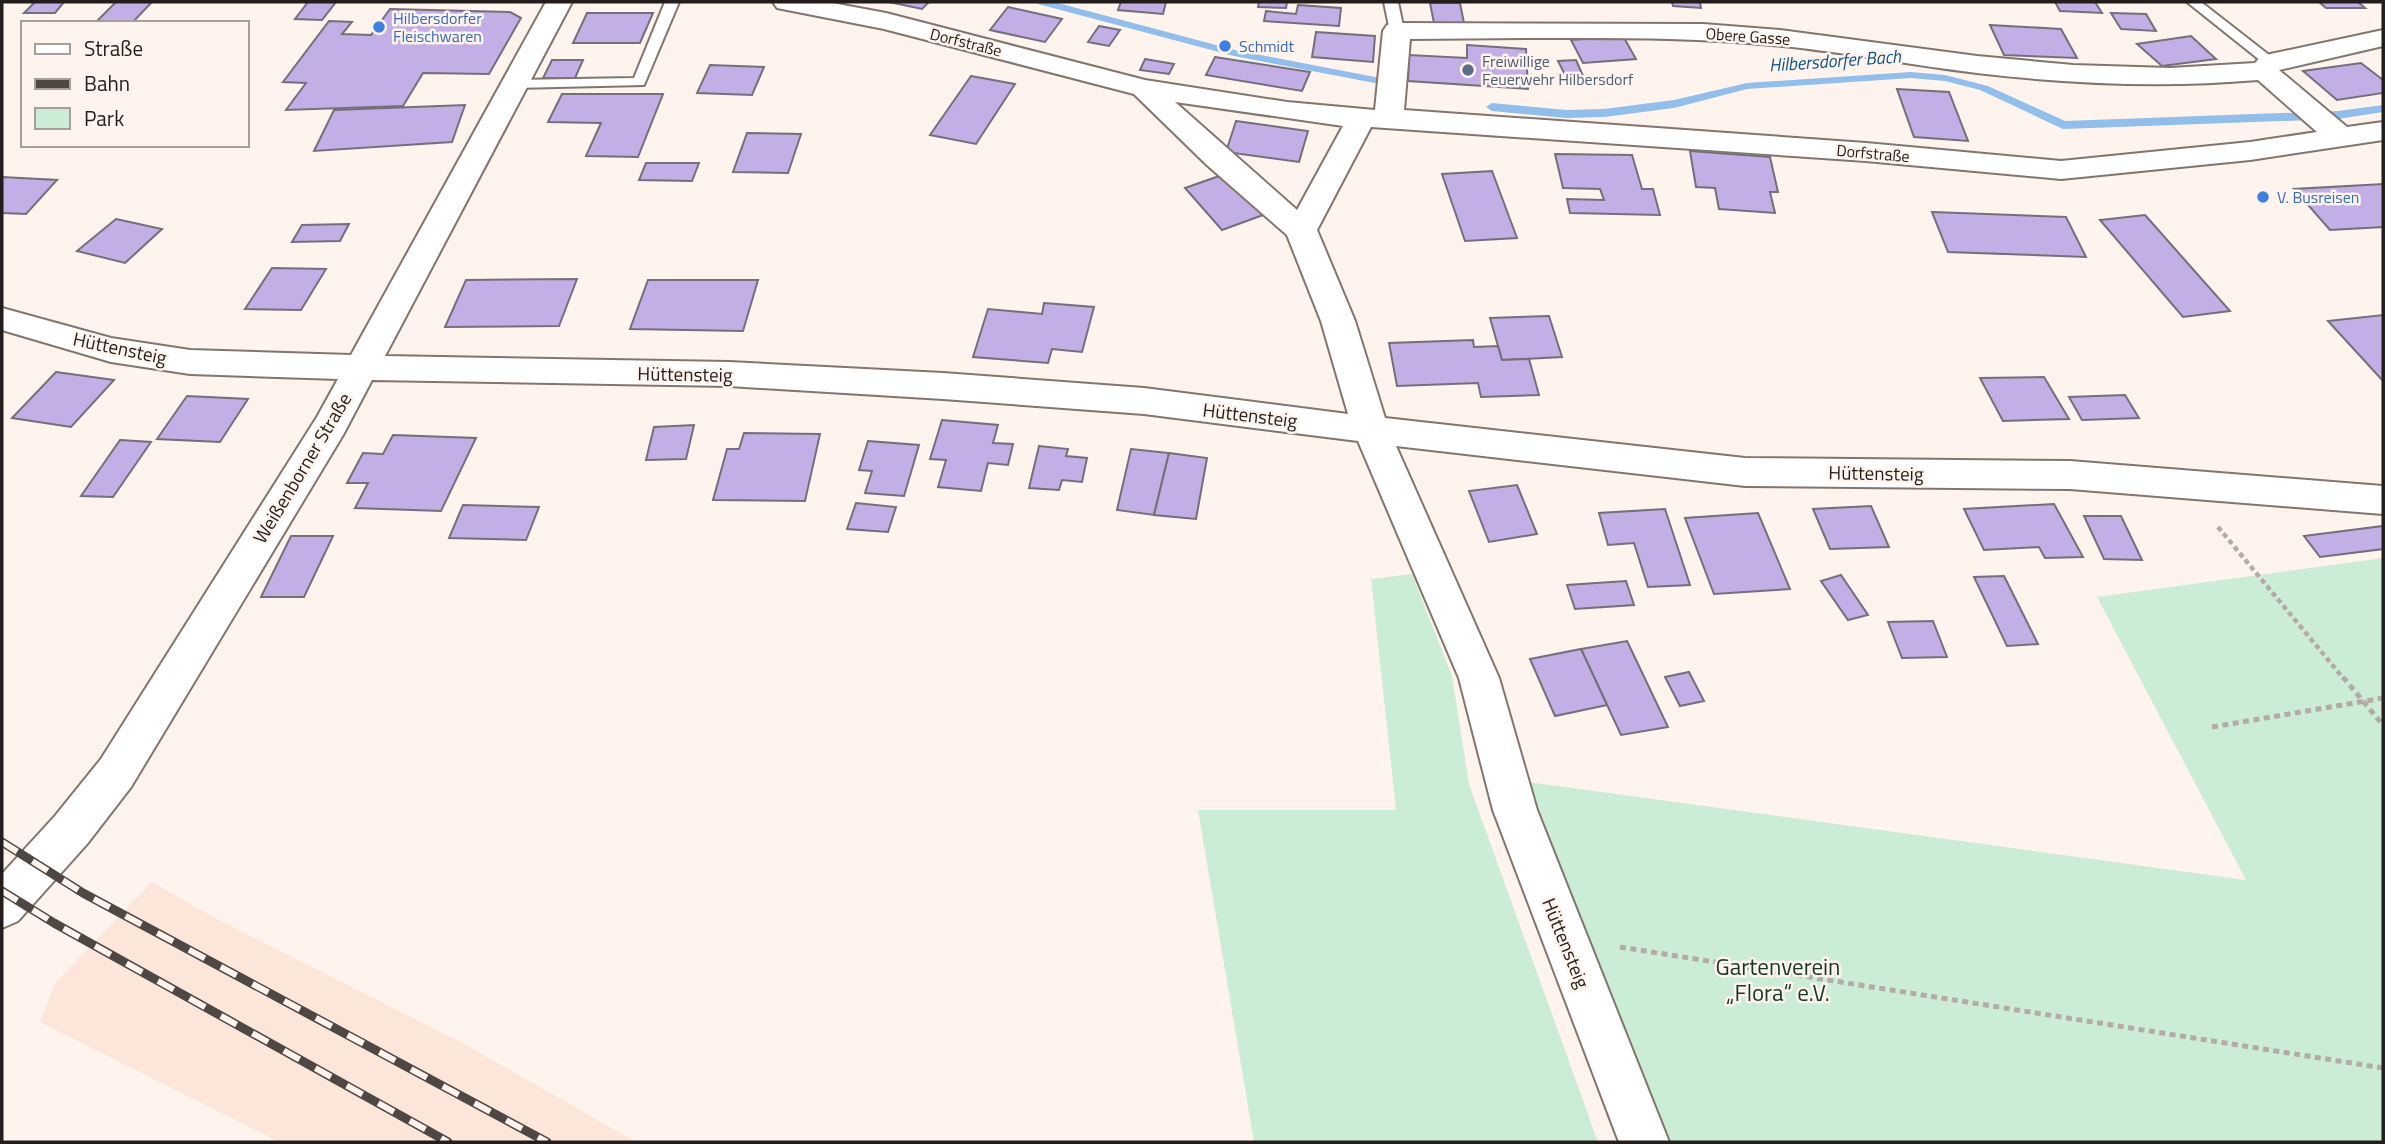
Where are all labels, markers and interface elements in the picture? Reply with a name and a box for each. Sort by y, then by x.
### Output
place label: Hilbersdorfer Fleischwaren [393,6,482,48]
marker: Hilbersdorfer Fleischwaren [371,19,387,35]
legend [21,21,248,147]
street label: Dorfstraße [927,21,1005,63]
street label: Obere Gasse [1705,21,1791,51]
text: Straße [84,32,143,64]
place label: Schmidt [1239,34,1295,58]
marker: Schmidt [1217,38,1233,54]
water label: Hilbersdorfer Bach [1768,42,1903,79]
place label: Freiwillige Feuerwehr Hilbersdorf [1482,49,1634,91]
marker: Freiwillige Feuerwehr Hilbersdorf [1460,62,1476,78]
text: Bahn [84,67,130,99]
text: Park [84,102,124,134]
street label: Dorfstraße [1835,138,1911,168]
place label: V. Busreisen [2277,185,2359,209]
marker: V. Busreisen [2255,189,2271,205]
street label: Hüttensteig [71,323,170,372]
street label: Hüttensteig [637,358,733,389]
street label: Weißenborner Straße [245,387,358,549]
street label: Hüttensteig [1201,394,1299,435]
street label: Hüttensteig [1828,457,1924,488]
street label: Hüttensteig [1535,893,1598,993]
park label: Gartenverein „Flora“ e.V. [1716,949,1840,1010]

